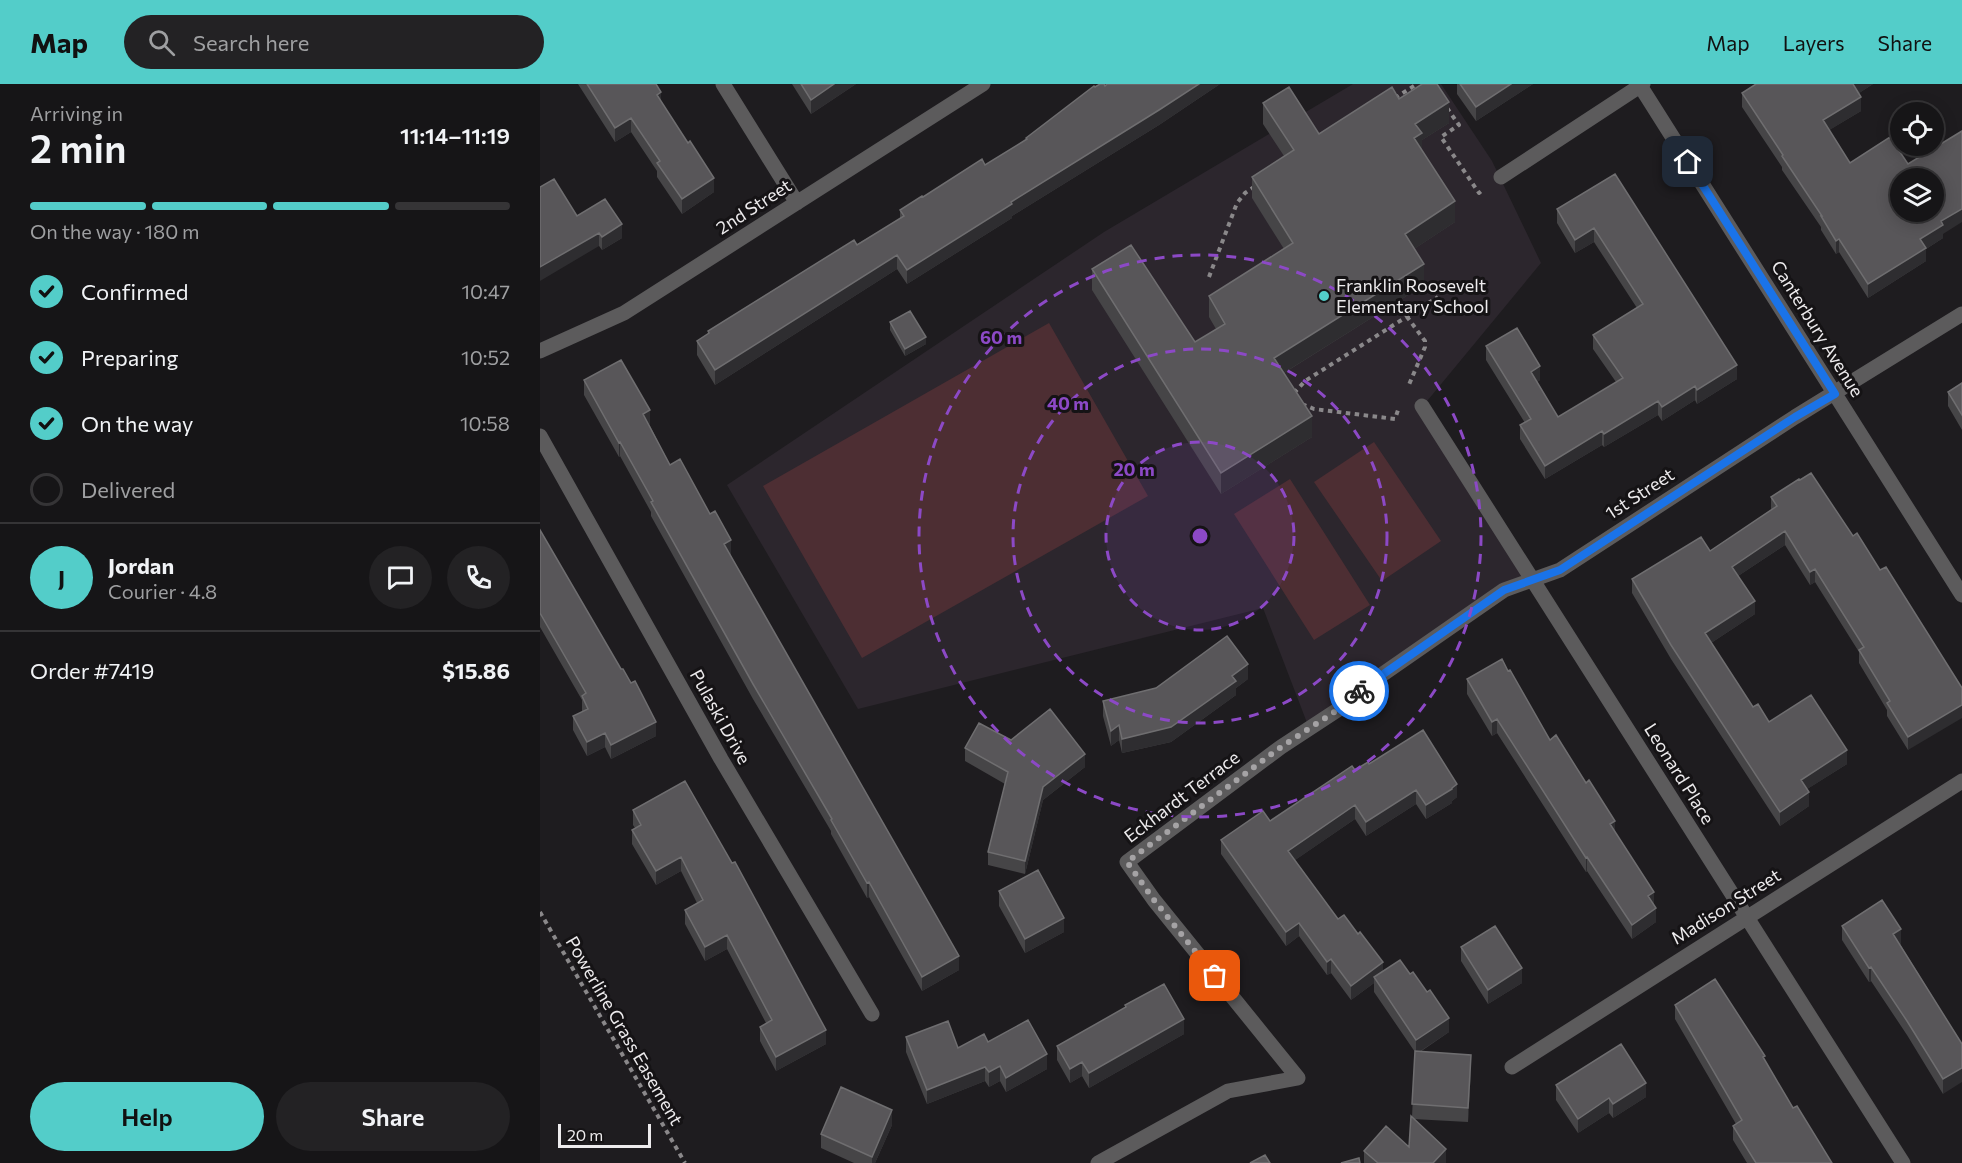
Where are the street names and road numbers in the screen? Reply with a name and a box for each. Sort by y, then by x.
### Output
street label: 2nd Street [712,174,795,239]
street label: Canterbury Avenue [1767,256,1869,401]
street label: 1st Street [1601,463,1678,524]
street label: Pulaski Drive [686,665,756,768]
street label: Leonard Place [1640,719,1720,828]
street label: Eckhardt Terrace [1119,746,1243,847]
street label: Madison Street [1667,864,1784,949]
street label: Powerline Grass Easement [562,932,688,1129]

